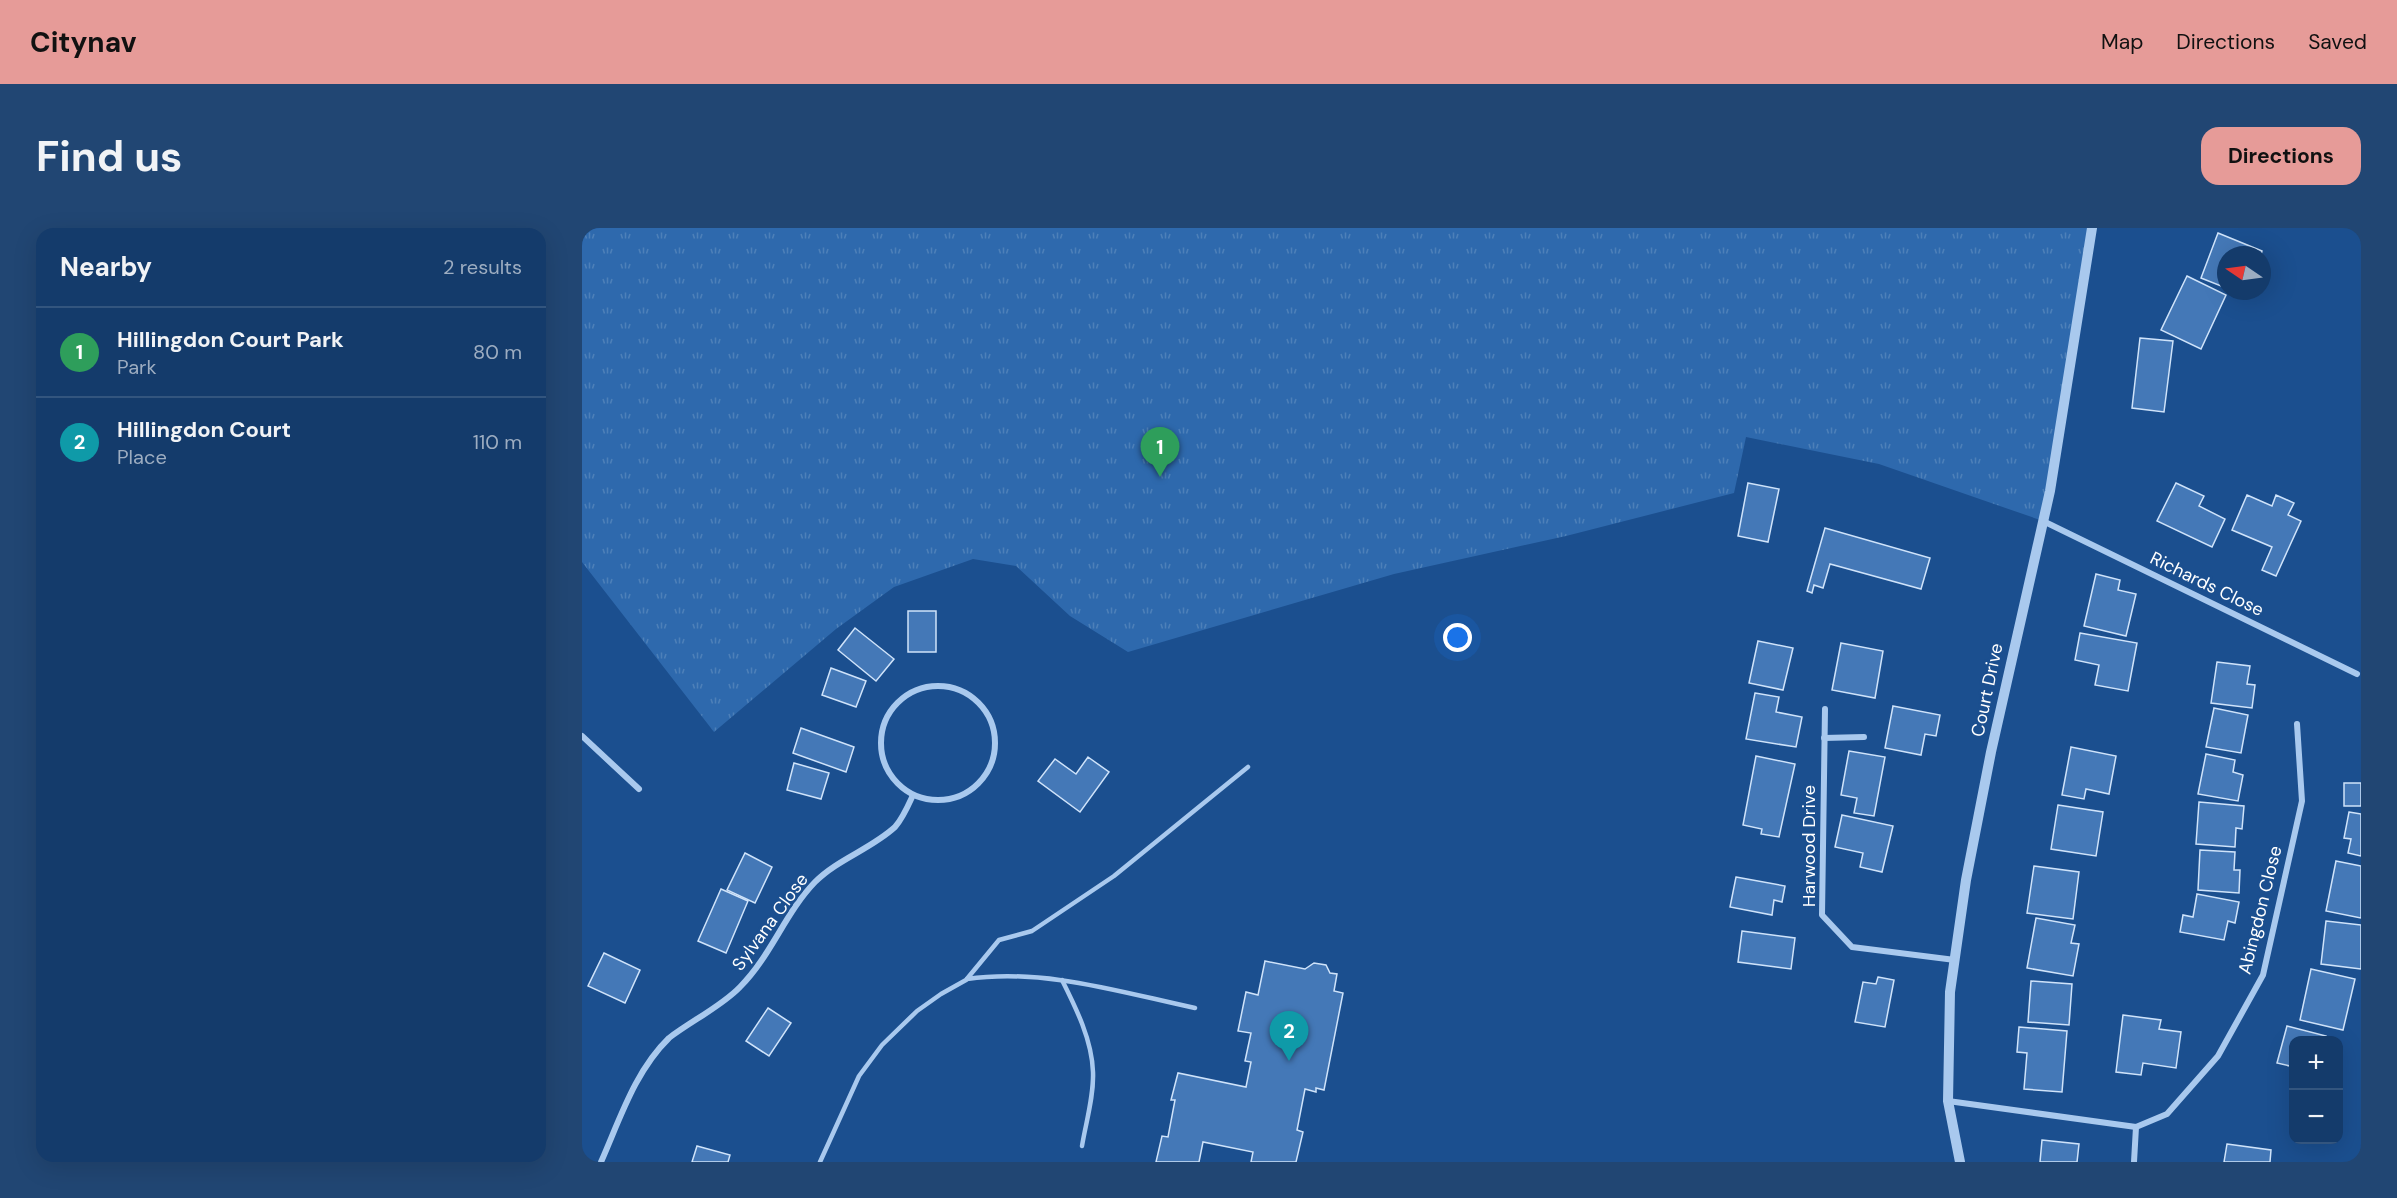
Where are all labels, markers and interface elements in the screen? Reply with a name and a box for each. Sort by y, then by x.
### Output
text: Citynav [30,24,136,61]
text: Map [2101,28,2143,56]
text: Directions [2176,28,2275,56]
text: Saved [2308,28,2367,56]
button: Directions [2201,127,2361,185]
text: Find us [36,129,182,184]
north arrow [2217,246,2271,300]
text: Nearby [60,250,152,284]
text: 2 results [443,254,522,280]
text: Hillingdon Court Park [117,325,344,354]
text: 1 [76,339,83,365]
text: 80 m [473,339,522,365]
text: Park [117,354,157,380]
text: Hillingdon Court [117,415,291,444]
pin: 1 [1140,428,1180,477]
text: 2 [74,429,85,455]
text: 110 m [473,429,522,455]
text: Place [117,444,167,470]
street label: Richards Close [2146,546,2268,622]
your location [1443,623,1472,652]
street label: Court Drive [1965,641,2009,739]
street label: Harwood Drive [1797,785,1821,907]
street label: Abingdon Close [2232,843,2288,977]
street label: Sylvana Close [726,868,814,976]
pin: 2 [1270,1012,1308,1061]
map controls [2289,1036,2343,1144]
button: + [2289,1036,2343,1090]
button: − [2289,1090,2343,1144]

